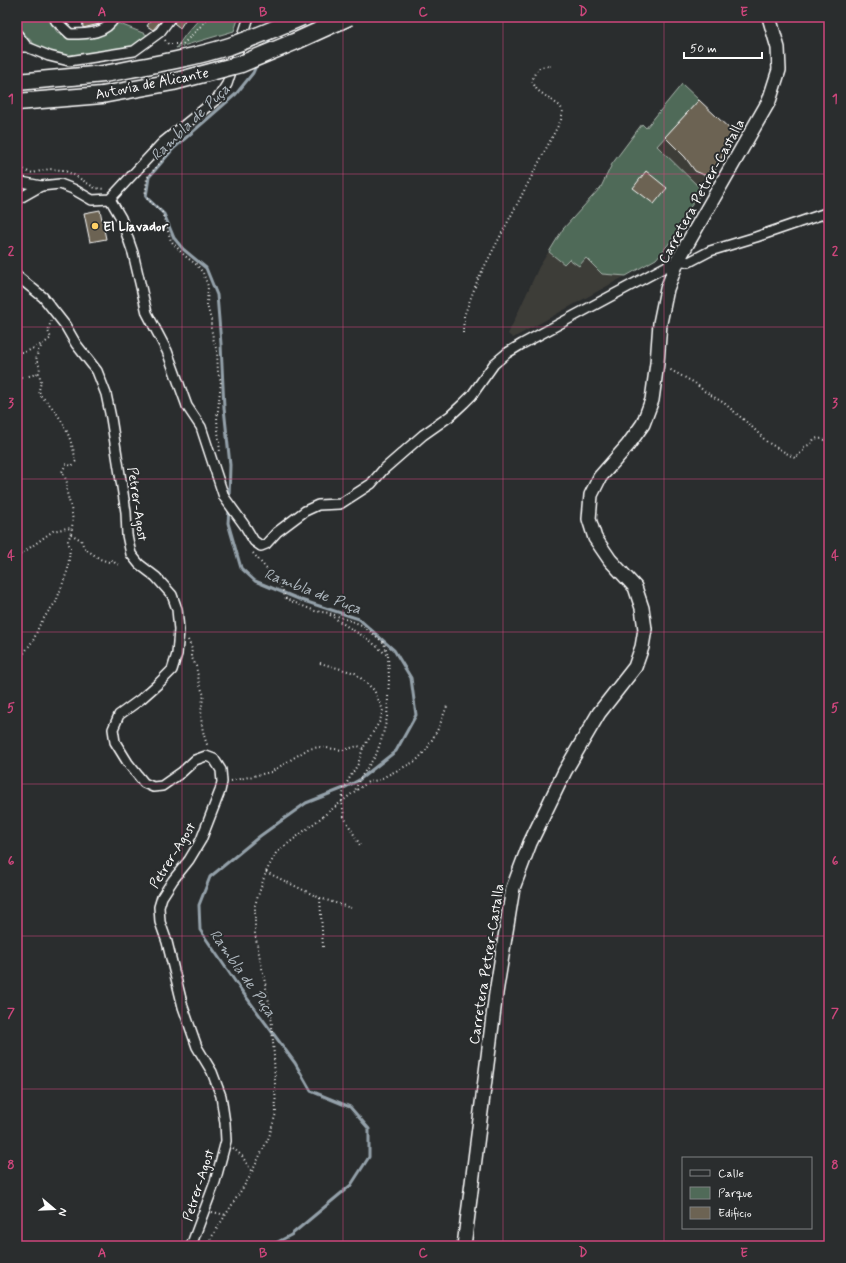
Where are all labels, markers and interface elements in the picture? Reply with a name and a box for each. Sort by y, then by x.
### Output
text: A [98,4,106,21]
text: B [259,4,268,21]
text: C [418,4,428,21]
text: D [579,4,588,21]
text: E [740,4,748,21]
scale bar [684,34,762,60]
text: 50 m [690,41,717,57]
street label: Autovía de Alicante [94,64,211,104]
water label: Rambla de Puça [147,80,235,166]
text: 1 [8,91,14,108]
text: 1 [832,91,838,108]
street label: Carretera Petrer-Castalla [655,116,749,267]
place label: El Llavador [103,218,168,236]
marker: El Llavador [90,221,100,231]
text: 2 [8,243,15,260]
text: 2 [832,243,839,260]
text: 3 [8,395,14,412]
text: 3 [832,395,838,412]
street label: Petrer-Agost [123,466,151,543]
text: 4 [7,548,15,565]
text: 4 [831,548,839,565]
water label: Rambla de Puça [261,564,365,620]
text: 5 [7,700,15,717]
text: 5 [831,700,839,717]
street label: Petrer-Agost [145,819,200,892]
text: 6 [8,853,15,870]
text: 6 [832,853,839,870]
street label: Carretera Petrer-Castalla [465,882,509,1046]
water label: Rambla de Puça [204,926,280,1022]
text: 7 [7,1005,15,1022]
text: 7 [831,1005,839,1022]
street label: Petrer-Agost [179,1147,219,1224]
text: 8 [7,1157,15,1174]
legend [682,1157,812,1229]
text: 8 [831,1157,839,1174]
text: Calle [718,1166,744,1182]
text: Parque [718,1186,753,1202]
north arrow [34,1189,74,1229]
text: N [55,1206,70,1218]
text: Edificio [718,1206,752,1222]
text: A [98,1245,106,1262]
text: B [259,1245,268,1262]
text: C [418,1245,428,1262]
text: D [579,1245,588,1262]
text: E [740,1245,748,1262]

